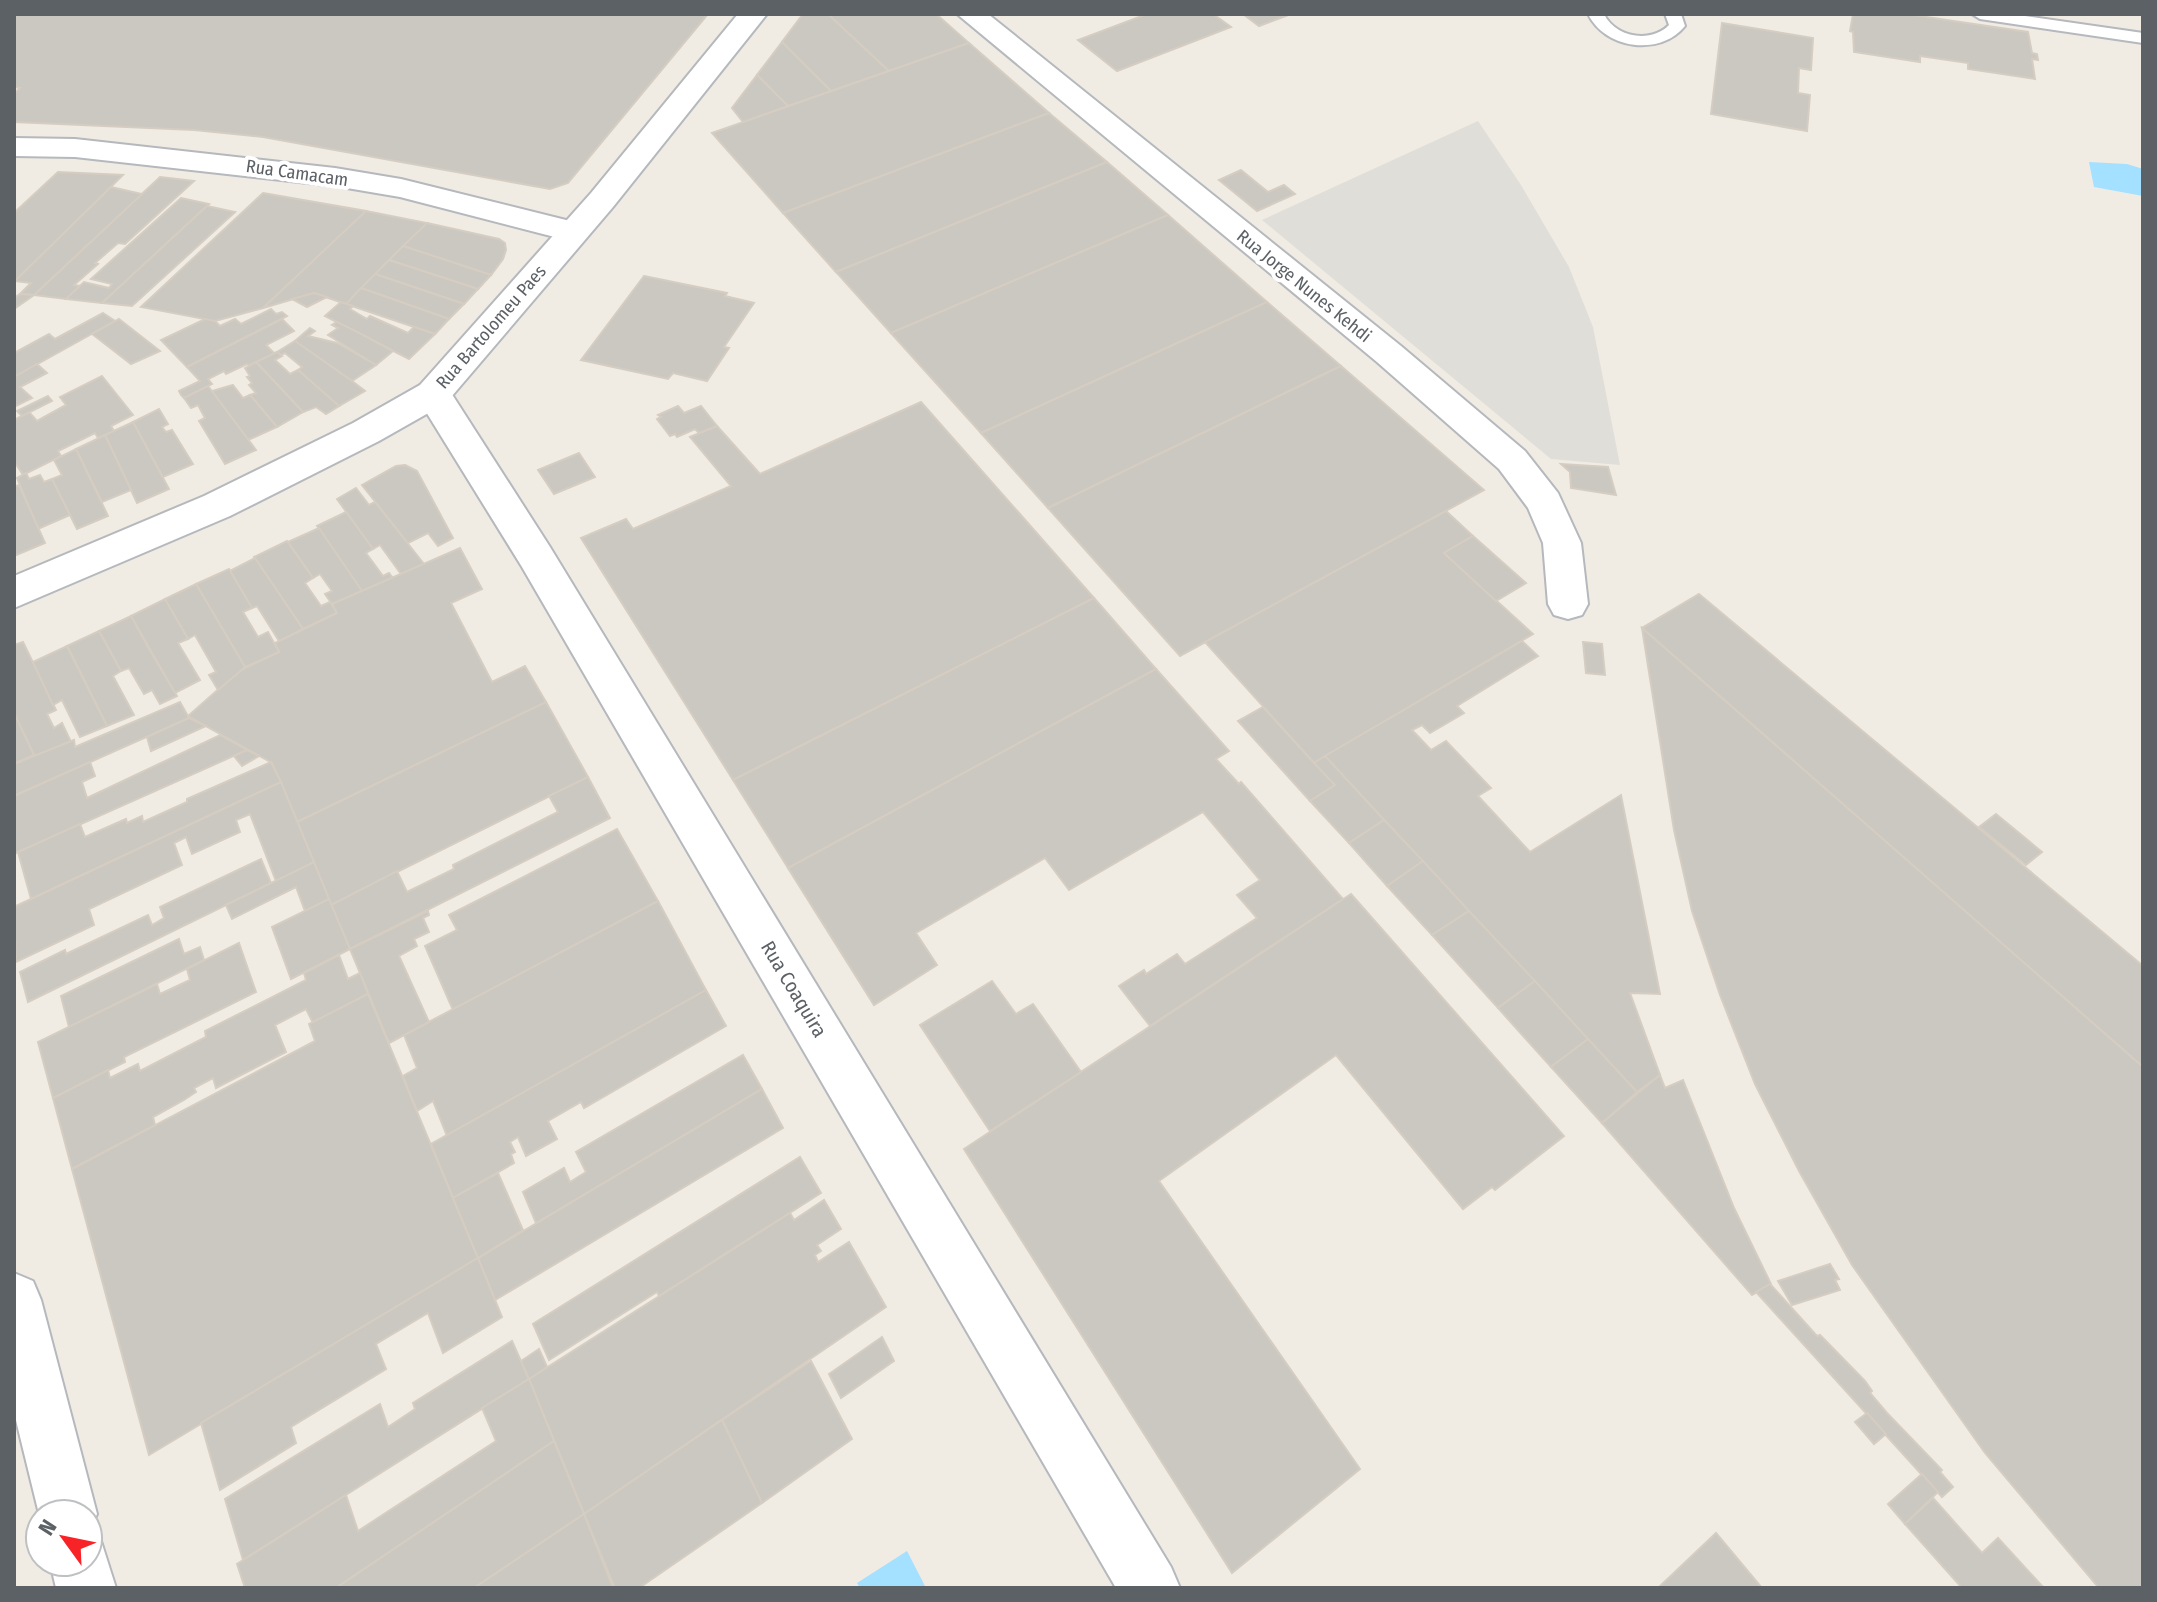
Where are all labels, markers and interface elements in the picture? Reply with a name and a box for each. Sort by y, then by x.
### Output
street label: Rua Camacam [245,155,349,191]
street label: Rua Jorge Nunes Kehdi [1232,225,1376,347]
street label: Rua Bartolomeu Paes [431,260,551,393]
street label: Rua Coaquira [756,936,832,1042]
north arrow [24,1498,104,1578]
text: N [33,1514,63,1540]

